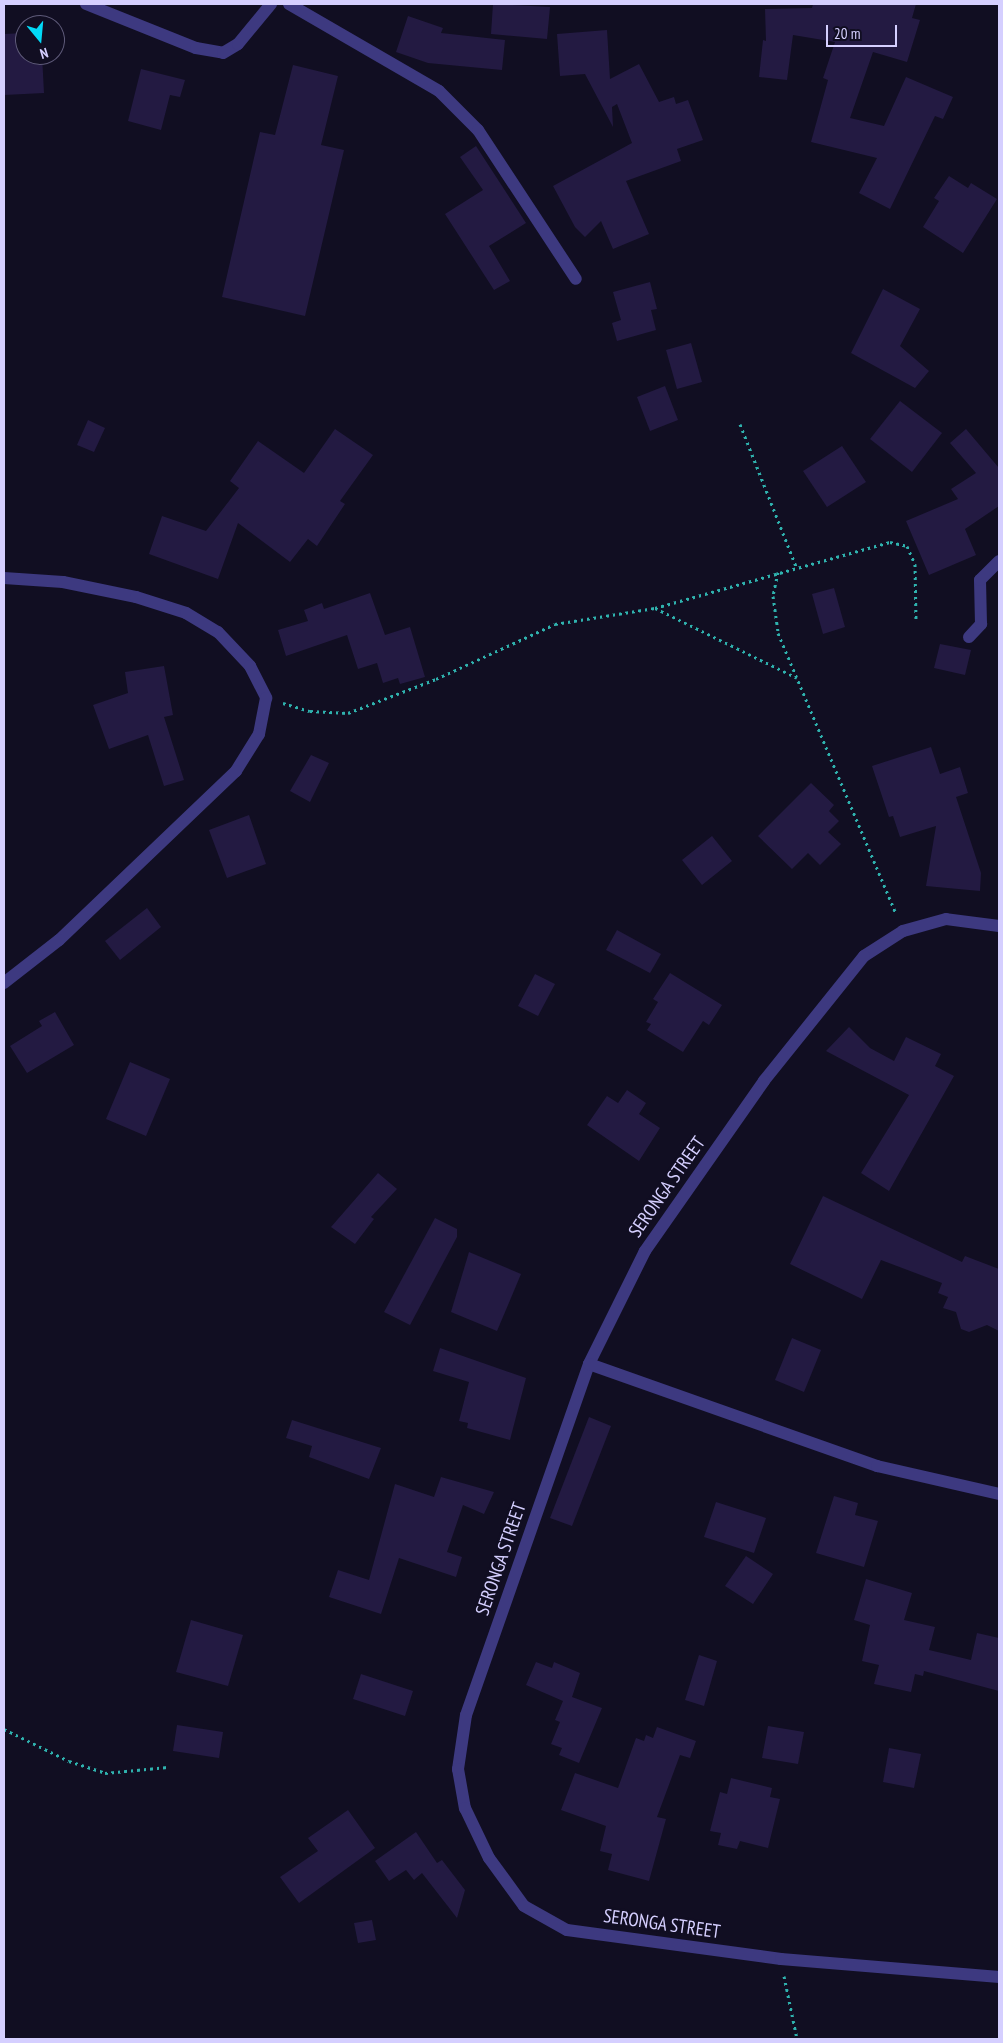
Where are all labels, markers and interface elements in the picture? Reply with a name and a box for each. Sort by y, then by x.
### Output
north arrow [15,15,65,65]
scale bar [828,15,899,47]
text: 20 m [834,24,860,43]
text: N [38,44,50,63]
street label: SERONGA STREET [624,1132,710,1242]
street label: SERONGA STREET [471,1499,531,1619]
street label: SERONGA STREET [602,1904,722,1944]

